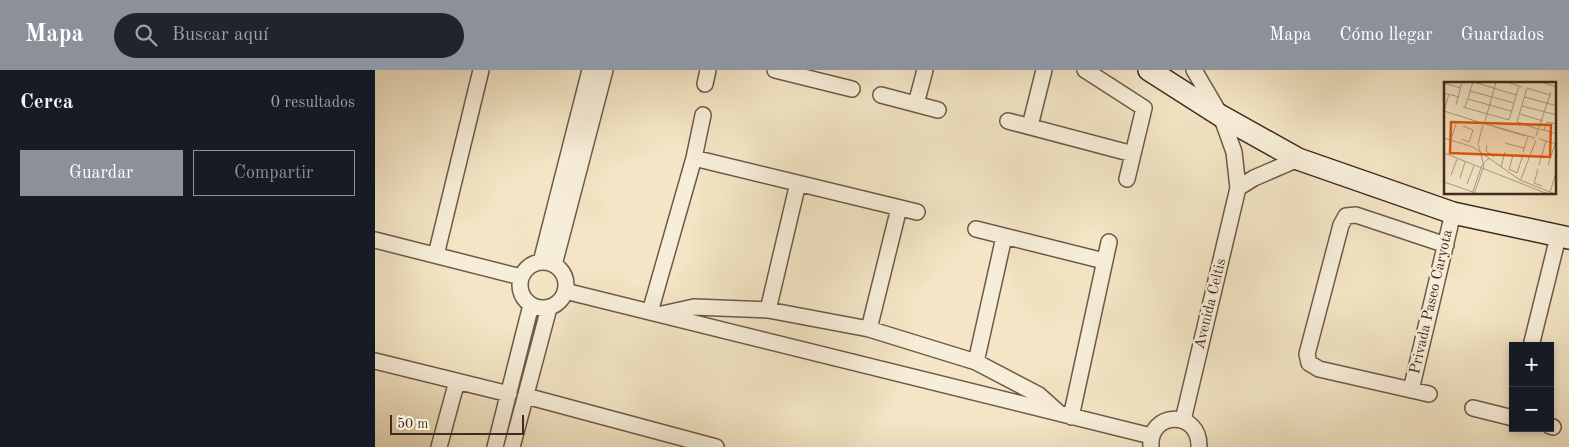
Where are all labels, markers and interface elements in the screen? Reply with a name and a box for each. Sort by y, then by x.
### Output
search box [114,13,464,58]
icon: search [132,21,160,49]
text: Mapa [25,23,84,47]
text: Buscar aquí [172,26,268,45]
text: Mapa [1269,26,1311,44]
text: Cómo llegar [1339,26,1433,44]
text: Guardados [1461,26,1544,44]
inset map [1444,82,1557,195]
text: Cerca [20,92,73,113]
text: 0 resultados [271,95,355,111]
button: Guardar [20,150,183,196]
button: Compartir [193,150,355,196]
street label: Privada Paseo Caryota [1408,228,1456,376]
street label: Avenida Celtis [1192,257,1230,351]
map controls [1509,342,1554,432]
button: + [1509,342,1554,387]
button: − [1509,387,1554,432]
scale bar [390,412,524,435]
text: 50 m [397,417,428,431]

